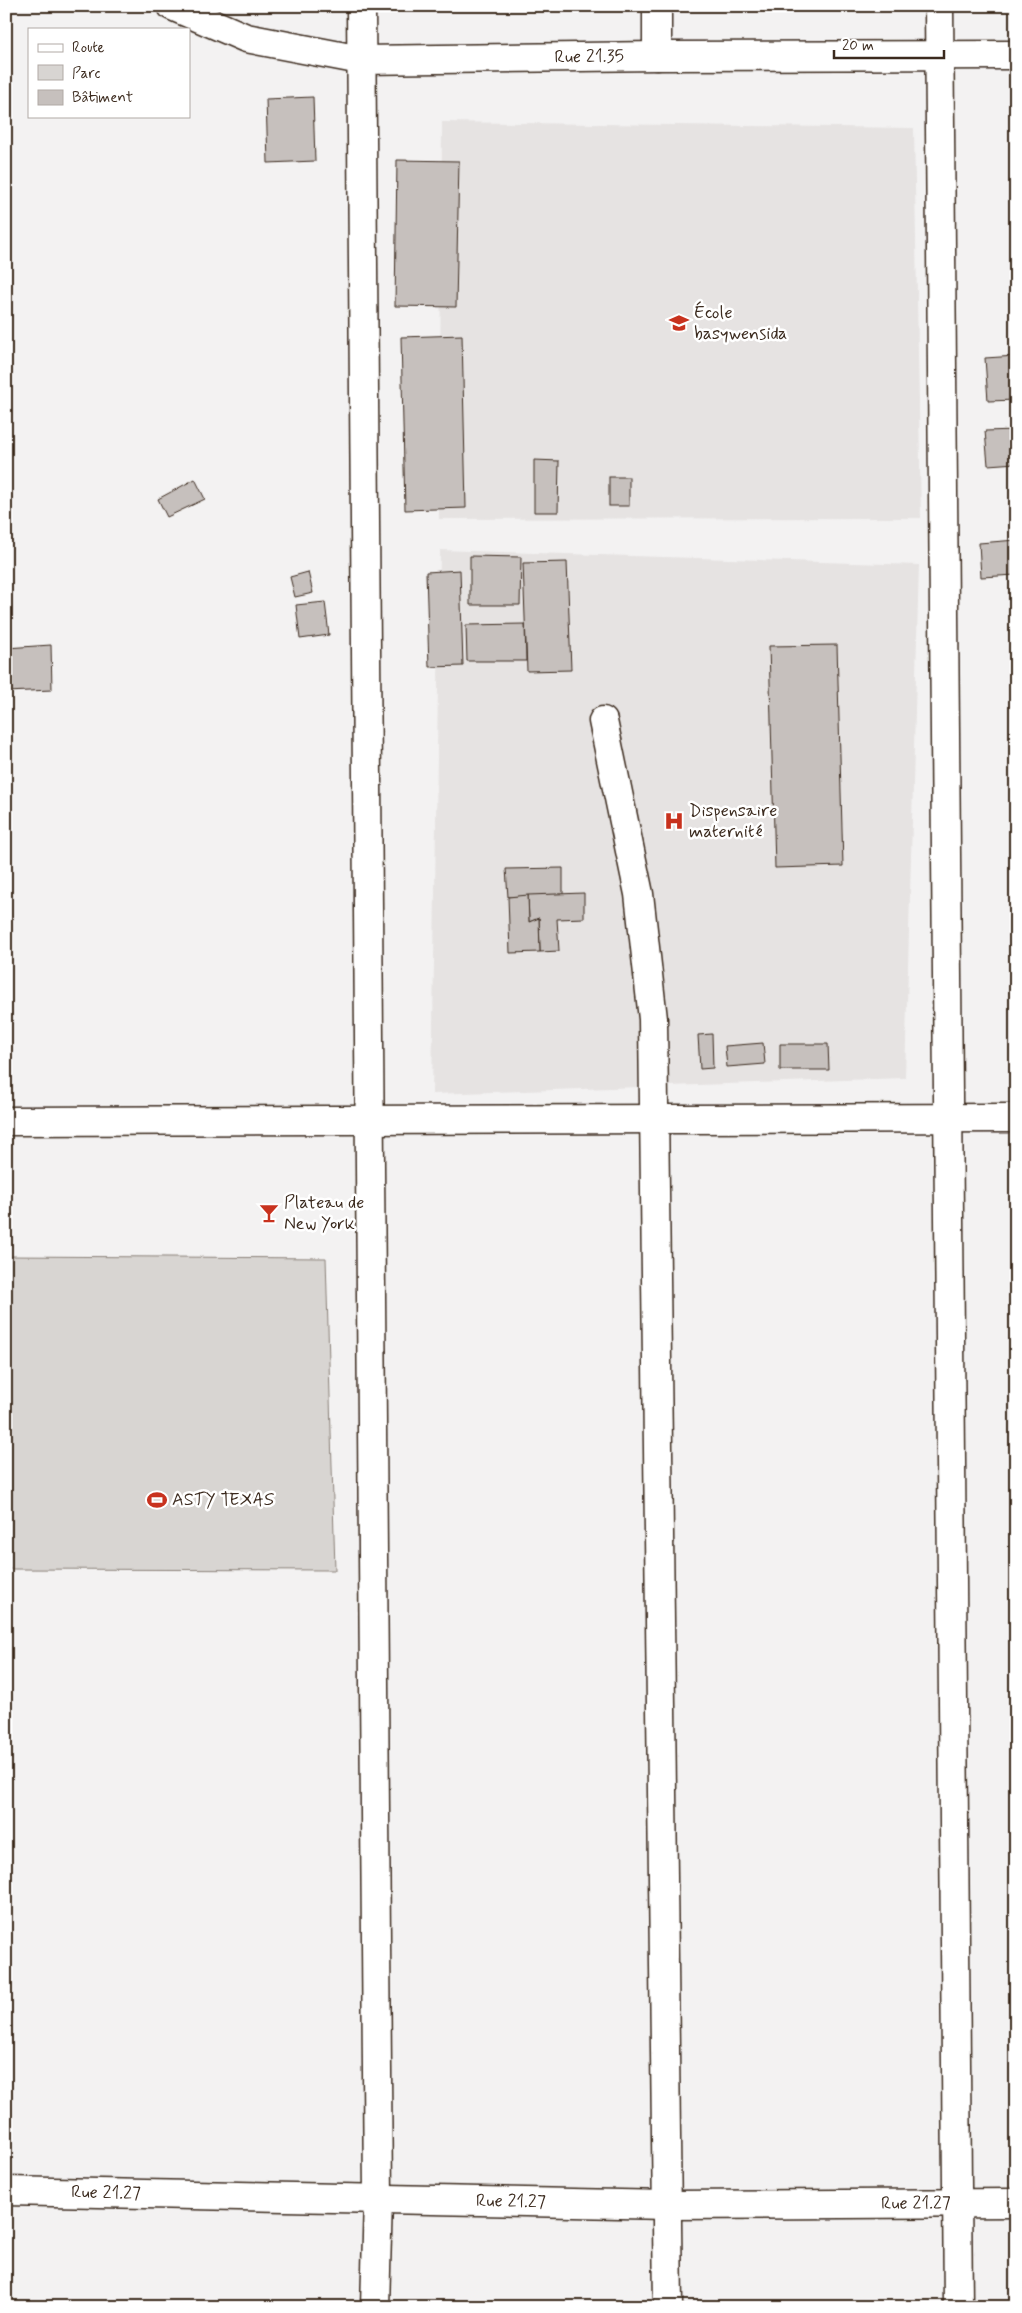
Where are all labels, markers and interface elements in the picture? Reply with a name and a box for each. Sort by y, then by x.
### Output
legend [28,28,190,118]
scale bar [834,28,944,60]
text: 20 m [842,36,874,56]
text: Route [72,38,105,58]
street label: Rue 21.35 [554,44,624,69]
text: Parc [72,64,100,84]
text: Bâtiment [72,88,133,108]
place label: École basywensida [694,301,787,346]
school or university icon: École basywensida [668,312,690,334]
place label: Dispensaire maternité [689,799,777,844]
hospital icon: Dispensaire maternité [663,810,685,832]
place label: Plateau de New York [284,1191,364,1236]
bar icon: Plateau de New York [258,1202,280,1224]
place label: ASTY TEXAS [172,1488,274,1512]
sports icon: ASTY TEXAS [146,1489,168,1511]
street label: Rue 21.27 [71,2180,141,2206]
street label: Rue 21.27 [476,2189,546,2214]
street label: Rue 21.27 [881,2191,951,2216]

